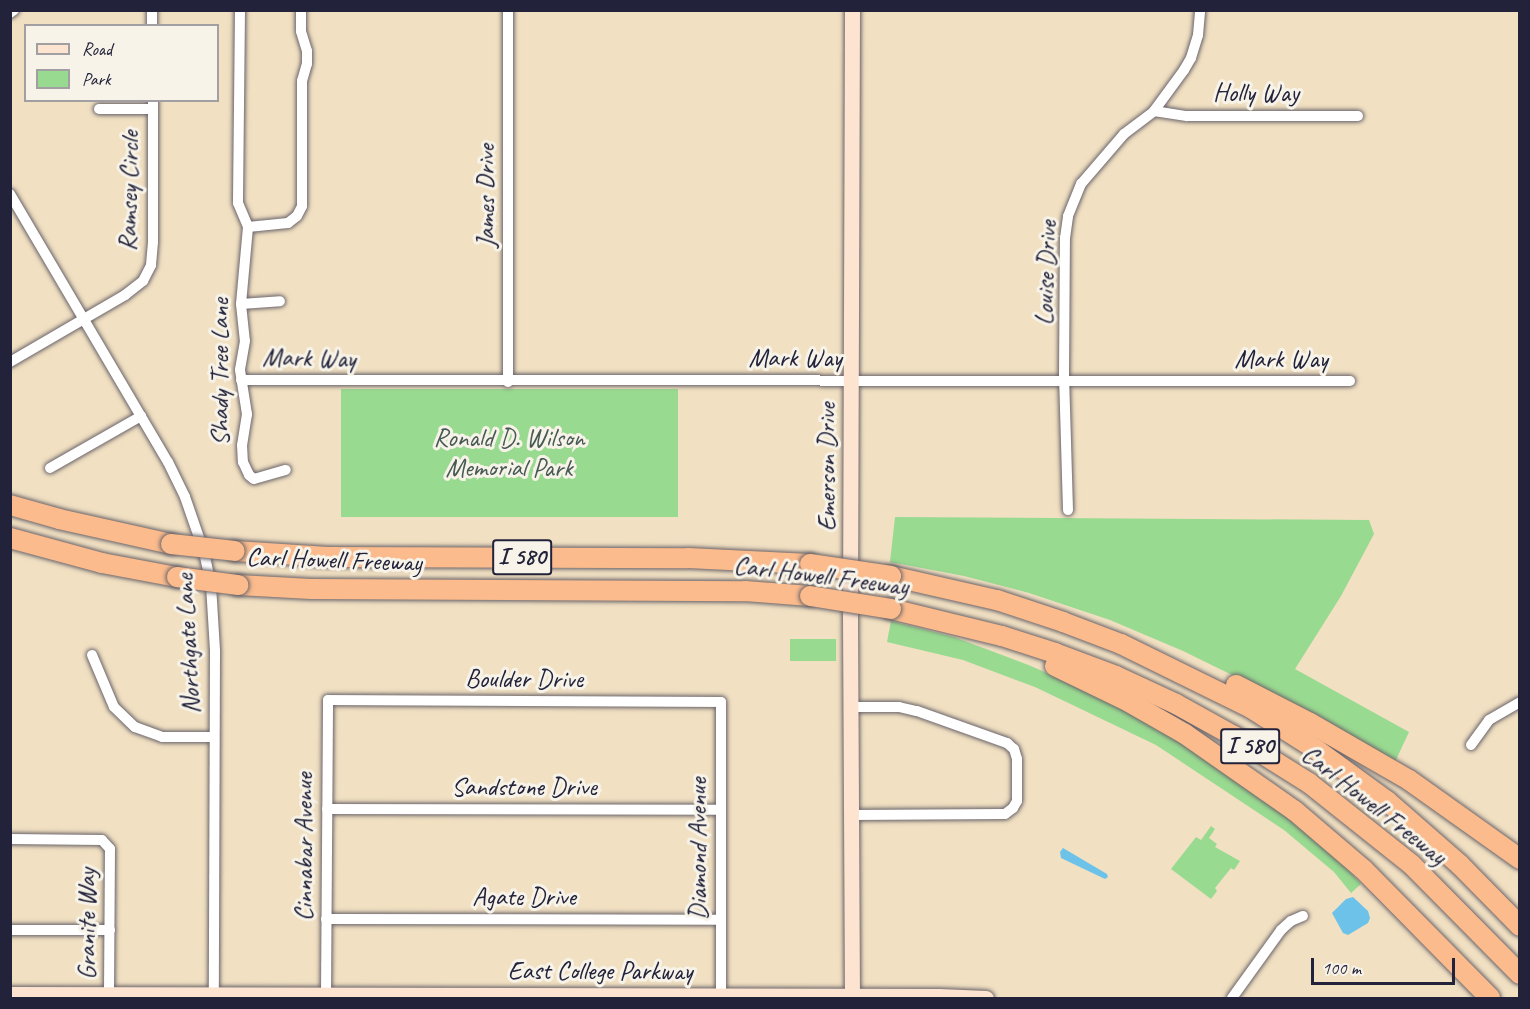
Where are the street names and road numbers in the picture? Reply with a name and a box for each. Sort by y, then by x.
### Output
street label: Holly Way [1213,77,1299,109]
street label: Ramsey Circle [112,130,146,252]
street label: James Drive [470,144,502,248]
street label: Louise Drive [1029,220,1063,326]
street label: Shady Tree Lane [204,299,236,445]
street label: Mark Way [262,342,356,374]
street label: Mark Way [748,342,842,374]
street label: Mark Way [1234,343,1328,375]
street label: Emerson Drive [811,403,843,531]
road number: I 580 [492,536,552,578]
street label: Carl Howell Freeway [246,541,422,579]
street label: Carl Howell Freeway [732,550,910,602]
street label: Northgate Lane [169,573,207,715]
street label: Boulder Drive [465,663,583,695]
road number: I 580 [1220,725,1280,767]
street label: Carl Howell Freeway [1295,739,1453,871]
street label: Sandstone Drive [451,771,597,803]
street label: Cinnabar Avenue [288,773,320,921]
street label: Diamond Avenue [682,778,714,920]
street label: Granite Way [71,868,103,980]
street label: Agate Drive [472,881,576,913]
street label: East College Parkway [507,955,693,987]

